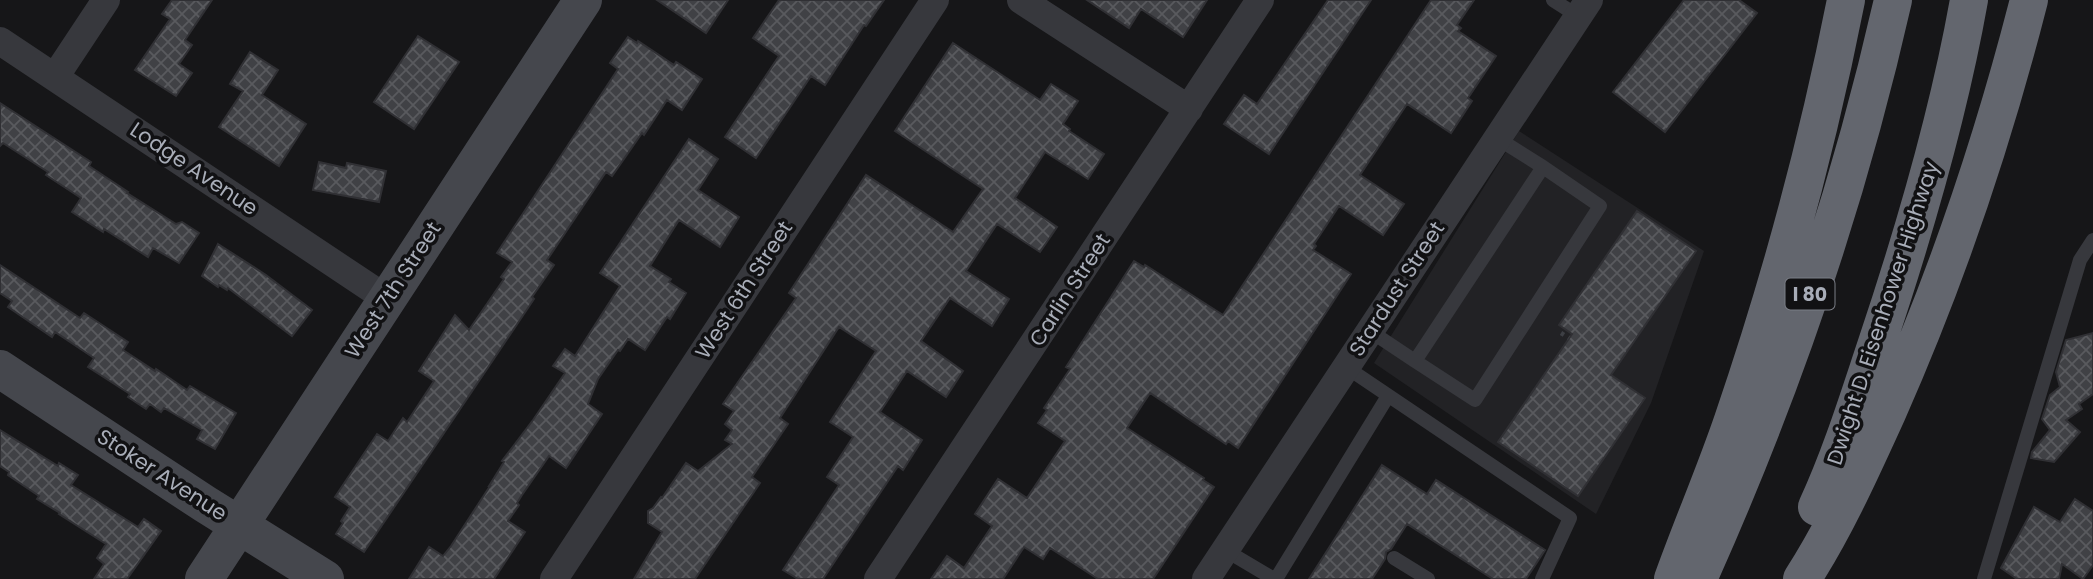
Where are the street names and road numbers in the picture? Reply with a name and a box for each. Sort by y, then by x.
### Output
street label: Lodge Avenue [125,115,264,222]
street label: Dwight D. Eisenhower Highway [1820,157,1945,468]
street label: West 6th Street [688,215,799,364]
street label: West 7th Street [338,216,448,364]
street label: Stardust Street [1342,216,1451,362]
street label: Carlin Street [1022,228,1117,352]
road number: I 80 [1786,278,1834,310]
street label: Stoker Avenue [92,422,233,527]

